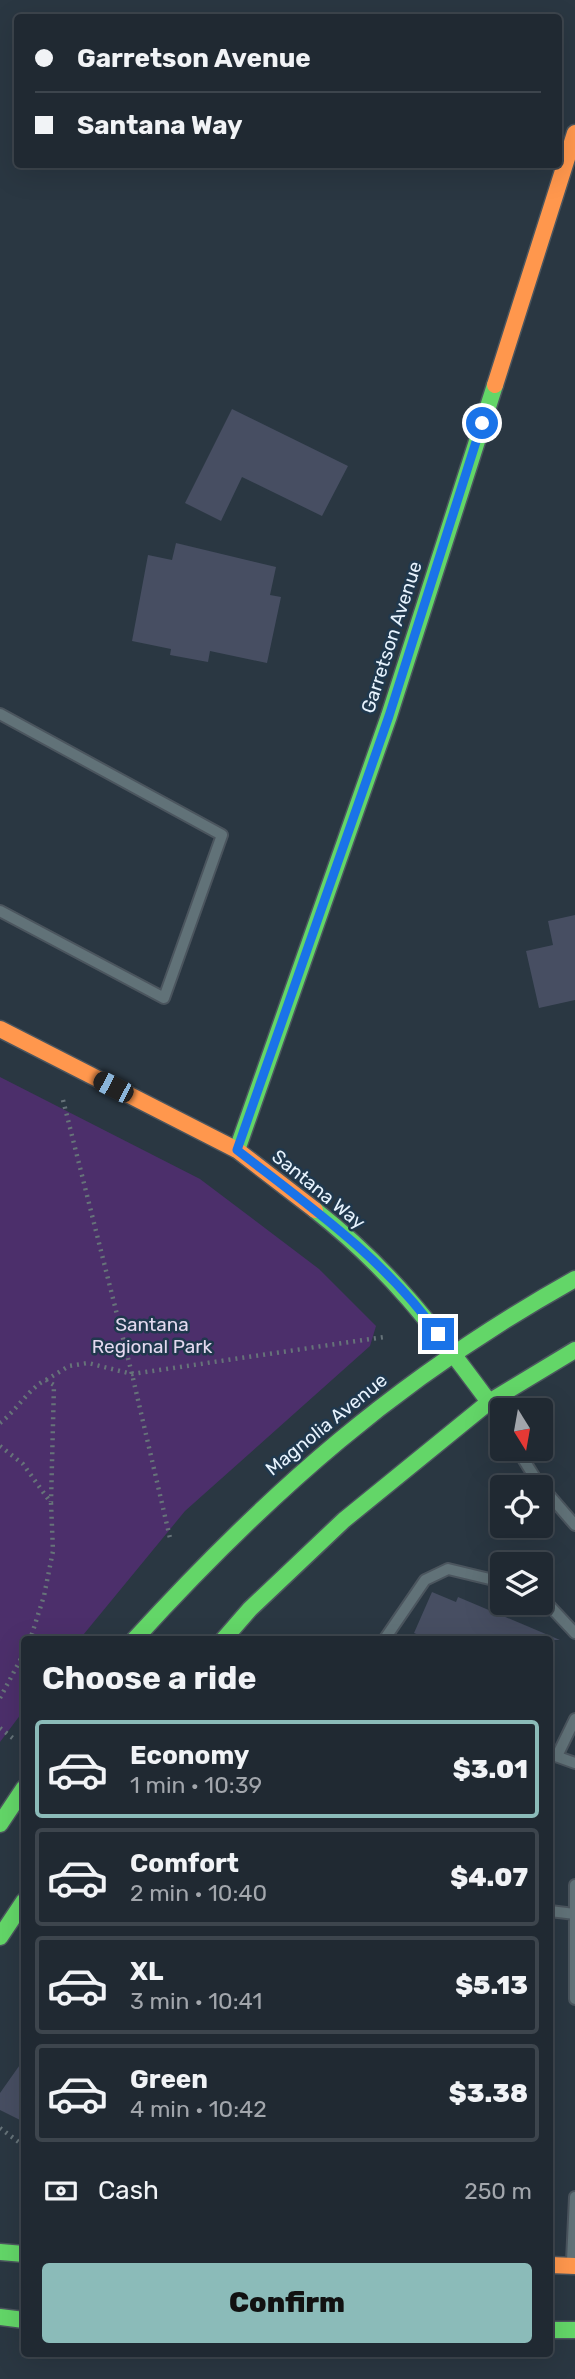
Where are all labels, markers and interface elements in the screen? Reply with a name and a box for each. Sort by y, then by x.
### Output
text: Garretson Avenue [77,43,311,74]
text: Santana Way [77,110,243,141]
route start [466,407,498,439]
street label: Garretson Avenue [356,558,427,716]
car [90,1068,137,1106]
street label: Santana Way [267,1145,370,1234]
park label: Santana Regional Park [92,1313,212,1358]
route end [422,1318,454,1350]
street label: Magnolia Avenue [261,1368,392,1480]
north arrow [490,1398,553,1461]
map controls [490,1398,553,1615]
button: locate [490,1475,553,1538]
button: layers [490,1552,553,1615]
text: Choose a ride [42,1659,256,1697]
icon: car [46,1738,109,1801]
text: Economy [130,1740,249,1771]
text: $3.01 [453,1754,528,1785]
text: 1 min · 10:39 [130,1771,262,1799]
icon: car [46,1846,109,1909]
text: Comfort [130,1848,239,1879]
text: $4.07 [450,1862,528,1893]
text: 2 min · 10:40 [130,1879,267,1907]
icon: car [46,1954,109,2017]
text: XL [130,1956,163,1987]
text: $5.13 [455,1970,528,2001]
text: 3 min · 10:41 [130,1987,262,2015]
icon: car [46,2062,109,2125]
text: Green [130,2064,208,2095]
text: $3.38 [449,2078,528,2109]
text: 4 min · 10:42 [130,2095,267,2123]
icon: cash [42,2172,80,2210]
text: Cash [98,2175,159,2206]
text: 250 m [464,2177,532,2205]
button: Confirm [42,2263,532,2343]

